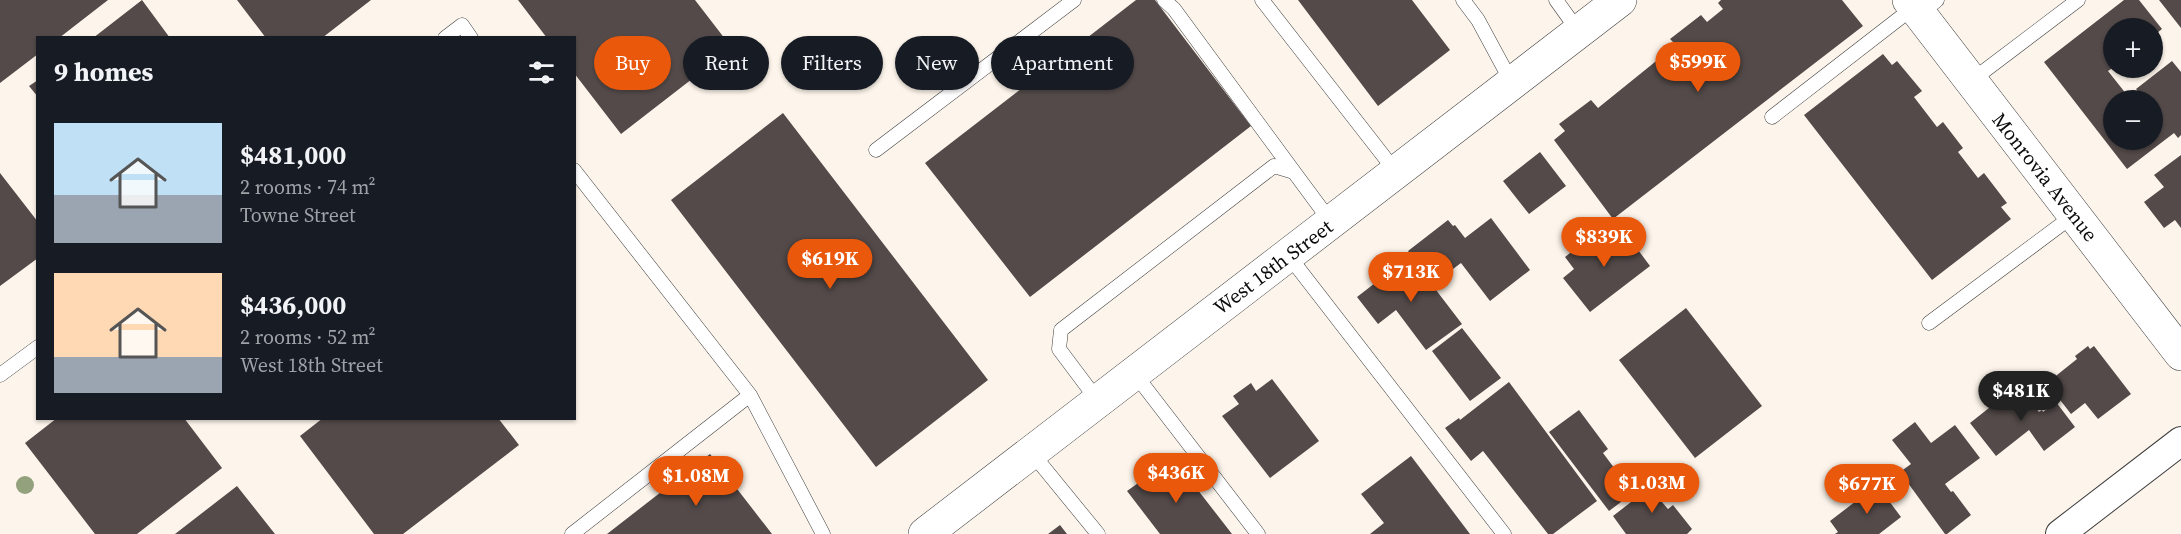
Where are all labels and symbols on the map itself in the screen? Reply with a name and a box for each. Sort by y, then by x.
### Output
pin: $599K [1656,42,1740,93]
street label: Monrovia Avenue [1986,107,2104,247]
street label: West 18th Street [1208,213,1339,321]
pin: $839K [1562,217,1646,268]
pin: $619K [788,239,872,290]
pin: $713K [1369,252,1453,303]
pin: $481K [1979,371,2063,422]
pin: $436K [1134,453,1218,504]
pin: $1.08M [647,456,745,507]
pin: $1.03M [1603,463,1701,514]
pin: $677K [1825,464,1909,515]

